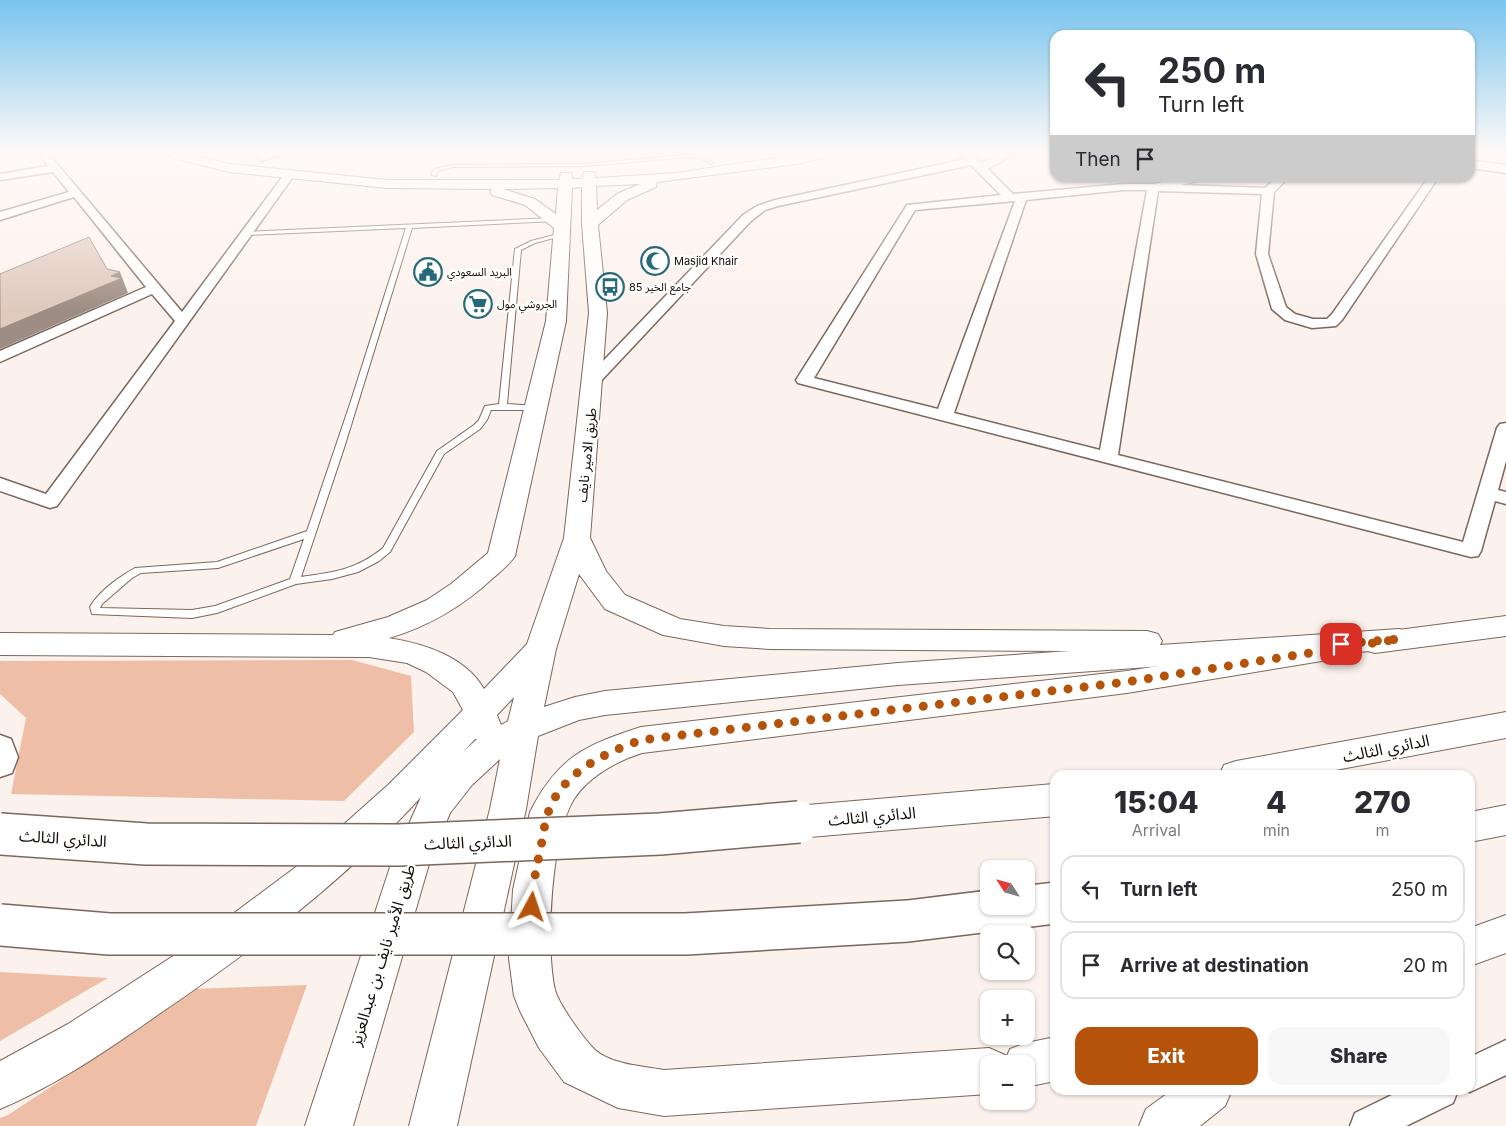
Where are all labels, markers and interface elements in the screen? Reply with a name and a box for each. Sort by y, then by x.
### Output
text: 250 m [1158,49,1266,91]
icon: left [1075,50,1140,115]
text: Turn left [1158,91,1244,117]
icon: arrive [1131,145,1159,173]
text: Then [1075,148,1121,171]
mosque icon: Masjid Khair [640,246,670,276]
place label: Masjid Khair [674,254,738,268]
public building icon: البريد السعودي [413,257,443,287]
place label: البريد السعودي [447,265,512,282]
bus stop icon: جامع الخير 85 [595,272,625,302]
place label: جامع الخير 85 [629,280,691,295]
supermarket icon: الجروشي مول [463,289,493,319]
place label: الجروشي مول [497,297,557,314]
street label: طريق الامير نايف [573,407,601,503]
pin [1320,623,1362,665]
icon: arrive [1327,630,1355,658]
street label: الدائري الثالث [1341,730,1432,769]
text: 15:04 [1114,784,1199,820]
text: 4 [1266,784,1287,820]
text: 270 [1354,784,1411,820]
street label: الدائري الثالث [827,802,917,832]
text: Arrival [1132,820,1181,840]
text: min [1263,820,1290,840]
text: m [1375,820,1389,840]
street label: الدائري الثالث [18,825,108,854]
street label: الدائري الثالث [424,830,512,856]
north arrow [980,860,1035,915]
map controls [980,860,1035,1110]
street label: طريق الأمير نايف بن عبدالعزيز [345,862,420,1049]
icon: left [1077,875,1105,903]
text: Turn left [1120,878,1198,901]
text: 250 m [1391,878,1448,901]
position arrow [505,880,557,932]
button: search [980,925,1035,980]
icon: arrive [1077,951,1105,979]
text: Arrive at destination [1120,954,1309,977]
text: 20 m [1402,954,1448,977]
button: + [980,990,1035,1045]
button: Exit [1075,1027,1258,1085]
button: Share [1268,1027,1450,1085]
button: − [980,1055,1035,1110]

